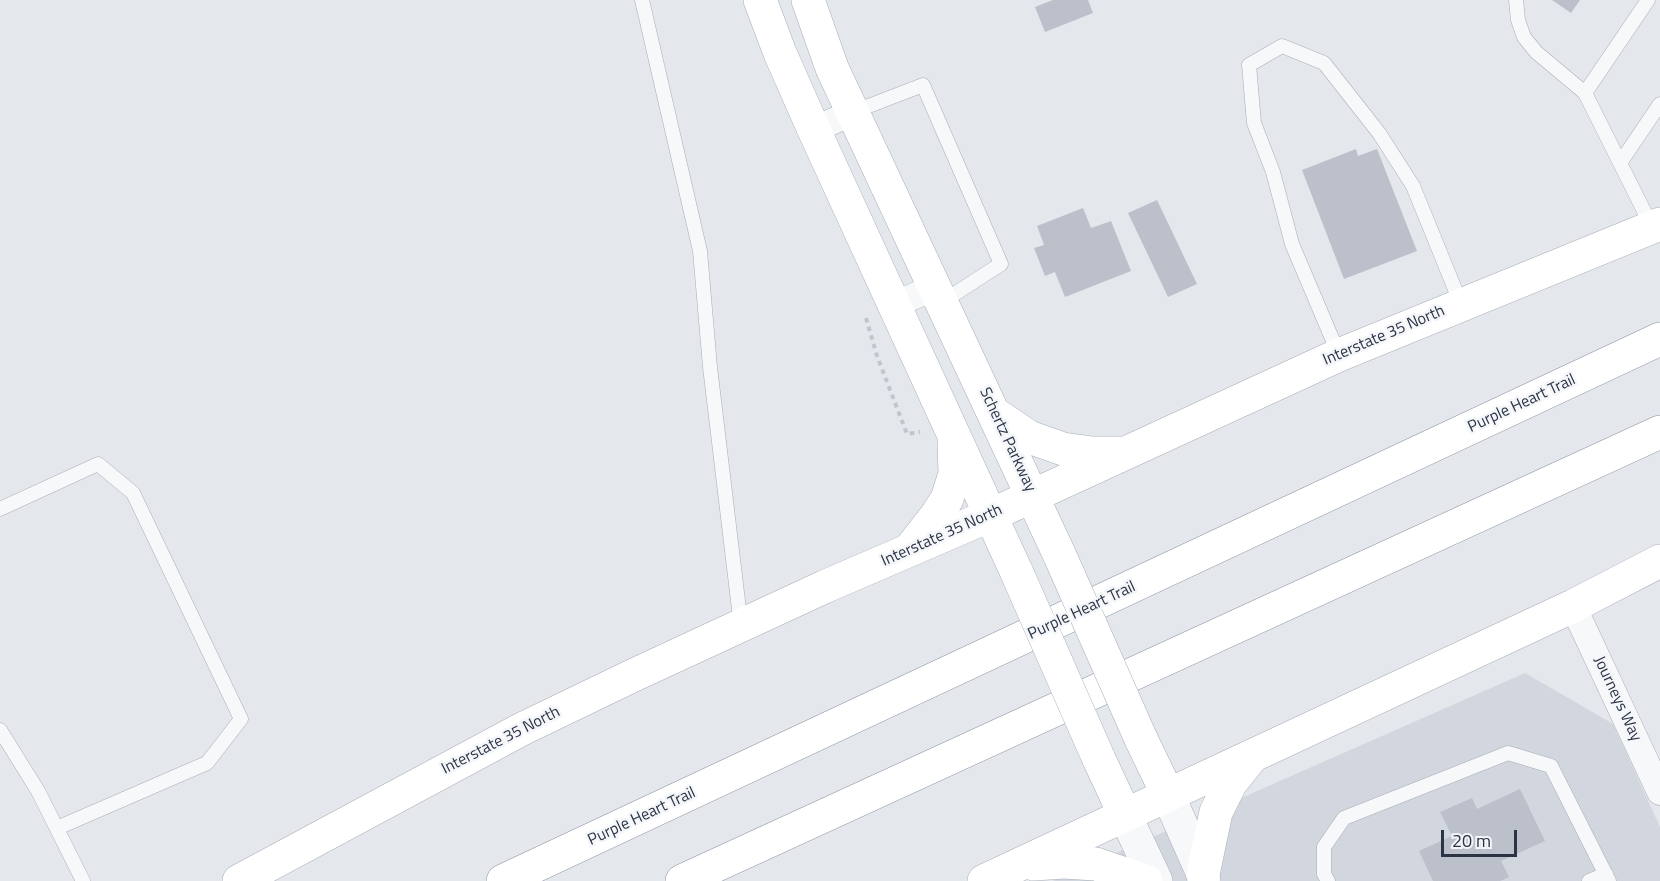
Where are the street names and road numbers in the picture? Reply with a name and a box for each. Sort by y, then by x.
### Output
street label: Interstate 35 North [1320,302,1448,370]
street label: Purple Heart Trail [1465,371,1579,437]
street label: Schertz Parkway [974,385,1040,495]
street label: Interstate 35 North [879,501,1005,571]
street label: Purple Heart Trail [1025,578,1139,644]
street label: Journeys Way [1589,653,1645,745]
street label: Interstate 35 North [439,703,563,779]
street label: Purple Heart Trail [585,784,699,850]

